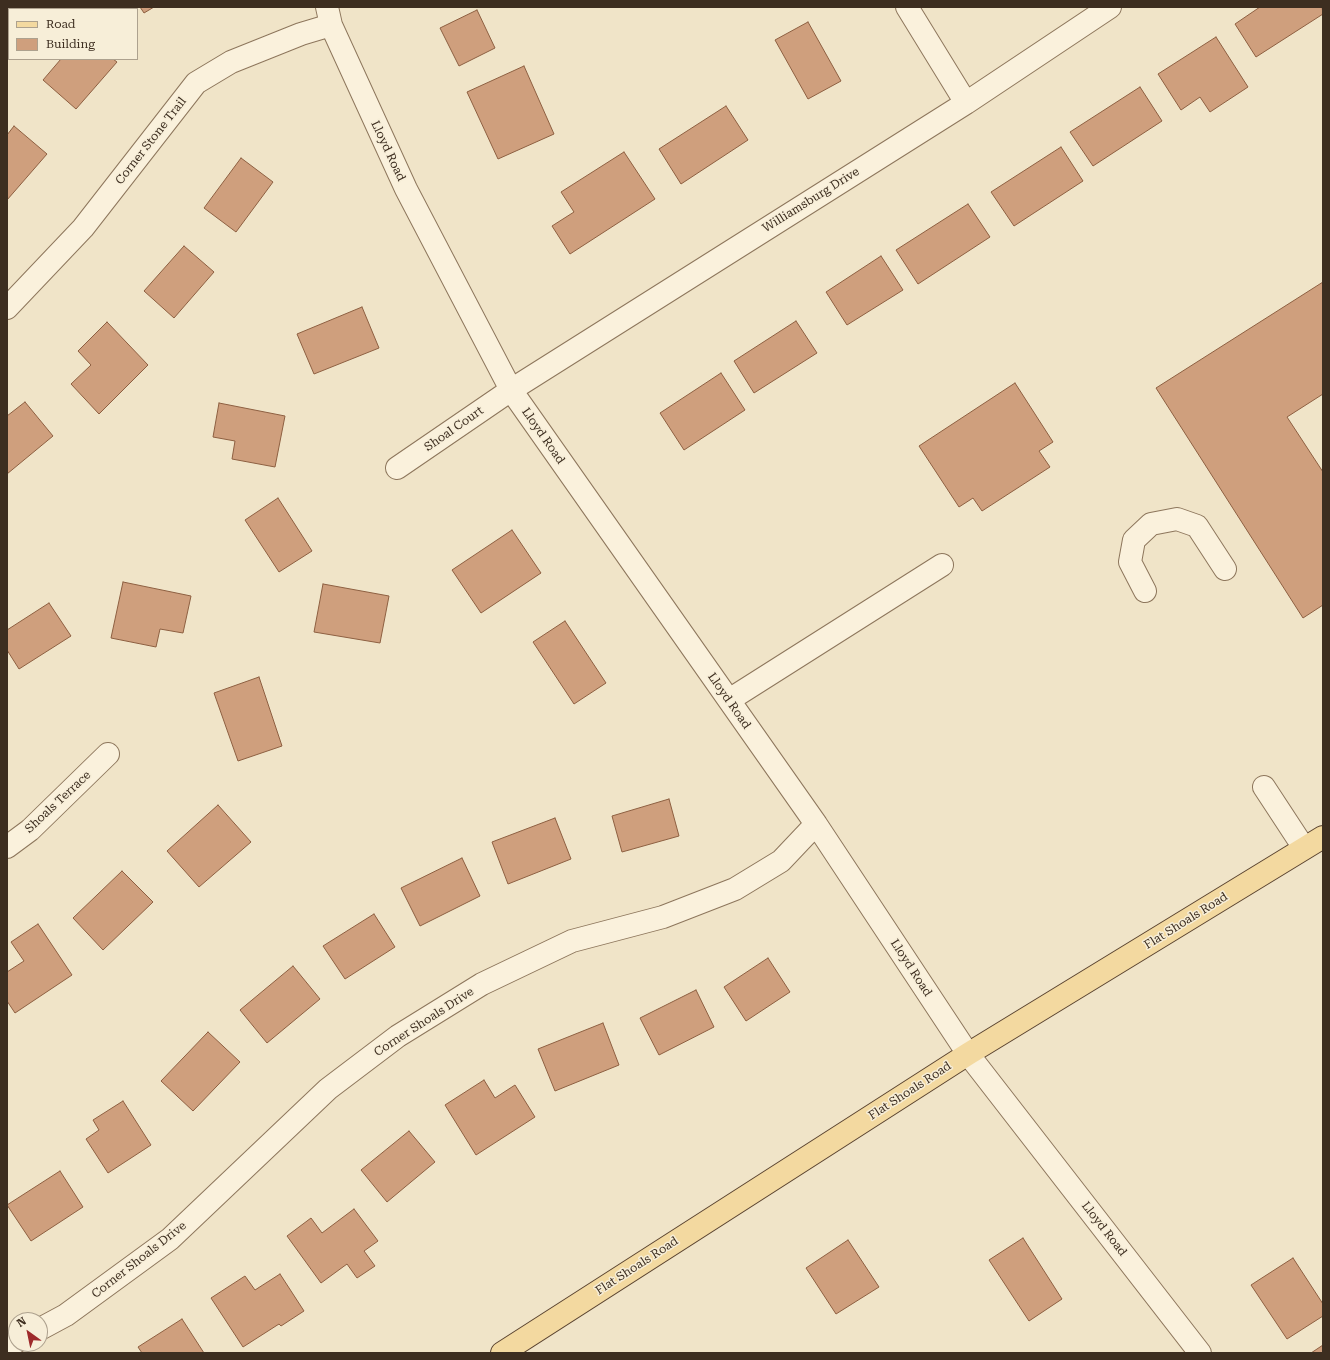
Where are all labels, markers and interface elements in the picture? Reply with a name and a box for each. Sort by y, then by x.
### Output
legend [8,8,138,60]
text: Road [46,17,75,31]
text: Building [46,37,95,51]
street label: Corner Stone Trail [113,95,189,187]
street label: Lloyd Road [368,118,408,184]
street label: Williamsburg Drive [760,164,862,236]
street label: Shoal Court [422,403,486,455]
street label: Lloyd Road [518,405,568,467]
street label: Lloyd Road [704,670,754,732]
street label: Shoals Terrace [22,768,94,836]
street label: Flat Shoals Road [1142,890,1230,952]
street label: Lloyd Road [887,937,935,999]
street label: Corner Shoals Drive [371,984,477,1060]
street label: Flat Shoals Road [866,1059,954,1123]
street label: Lloyd Road [1078,1199,1130,1259]
street label: Corner Shoals Drive [89,1219,189,1301]
street label: Flat Shoals Road [593,1234,681,1298]
north arrow [8,1312,48,1352]
text: N [15,1315,29,1330]

